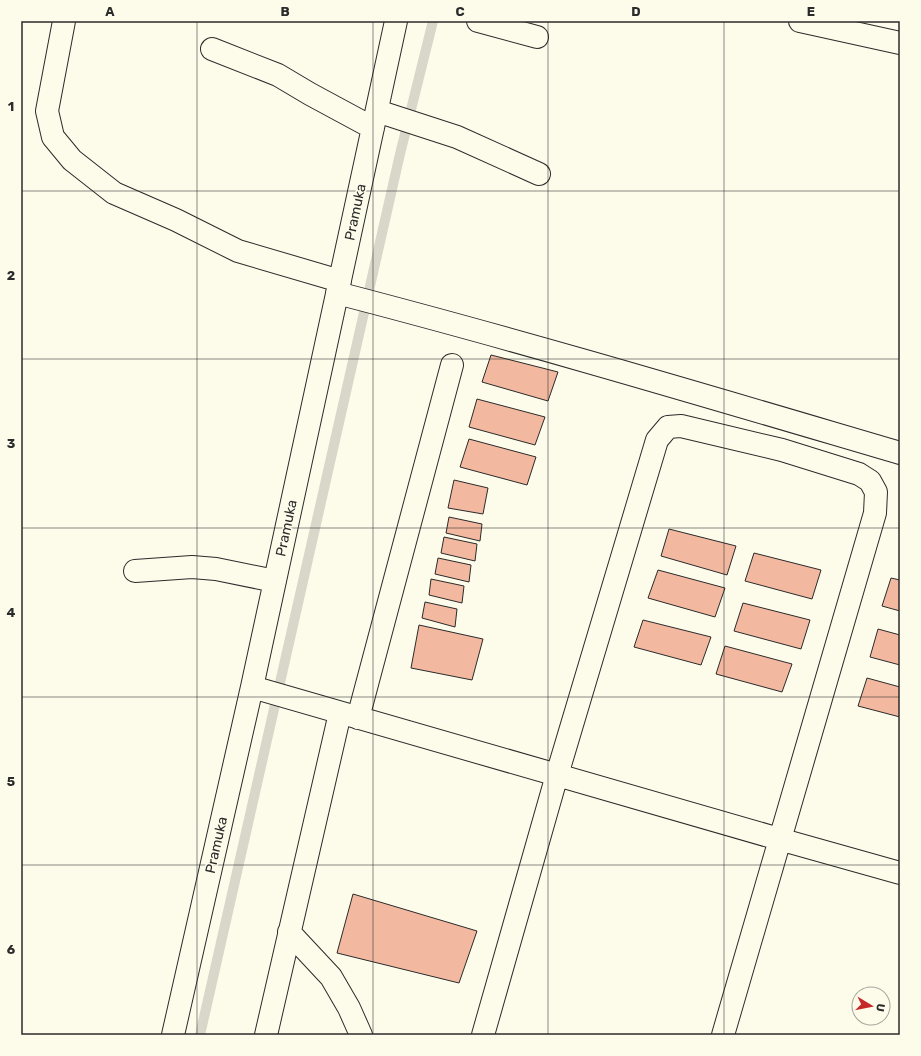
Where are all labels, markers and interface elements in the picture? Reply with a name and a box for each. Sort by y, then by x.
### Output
text: A [105,4,115,19]
text: B [280,4,290,19]
text: C [455,4,465,19]
text: D [631,4,641,19]
text: E [807,4,815,19]
text: 1 [8,99,14,114]
street label: Pramuka [341,182,370,242]
text: 2 [7,268,15,283]
text: 3 [7,436,16,451]
street label: Pramuka [272,498,301,558]
text: 4 [7,605,16,620]
text: 5 [7,774,15,789]
street label: Pramuka [202,815,231,875]
text: 6 [7,942,16,957]
north arrow [851,986,891,1026]
text: U [873,1003,887,1013]

